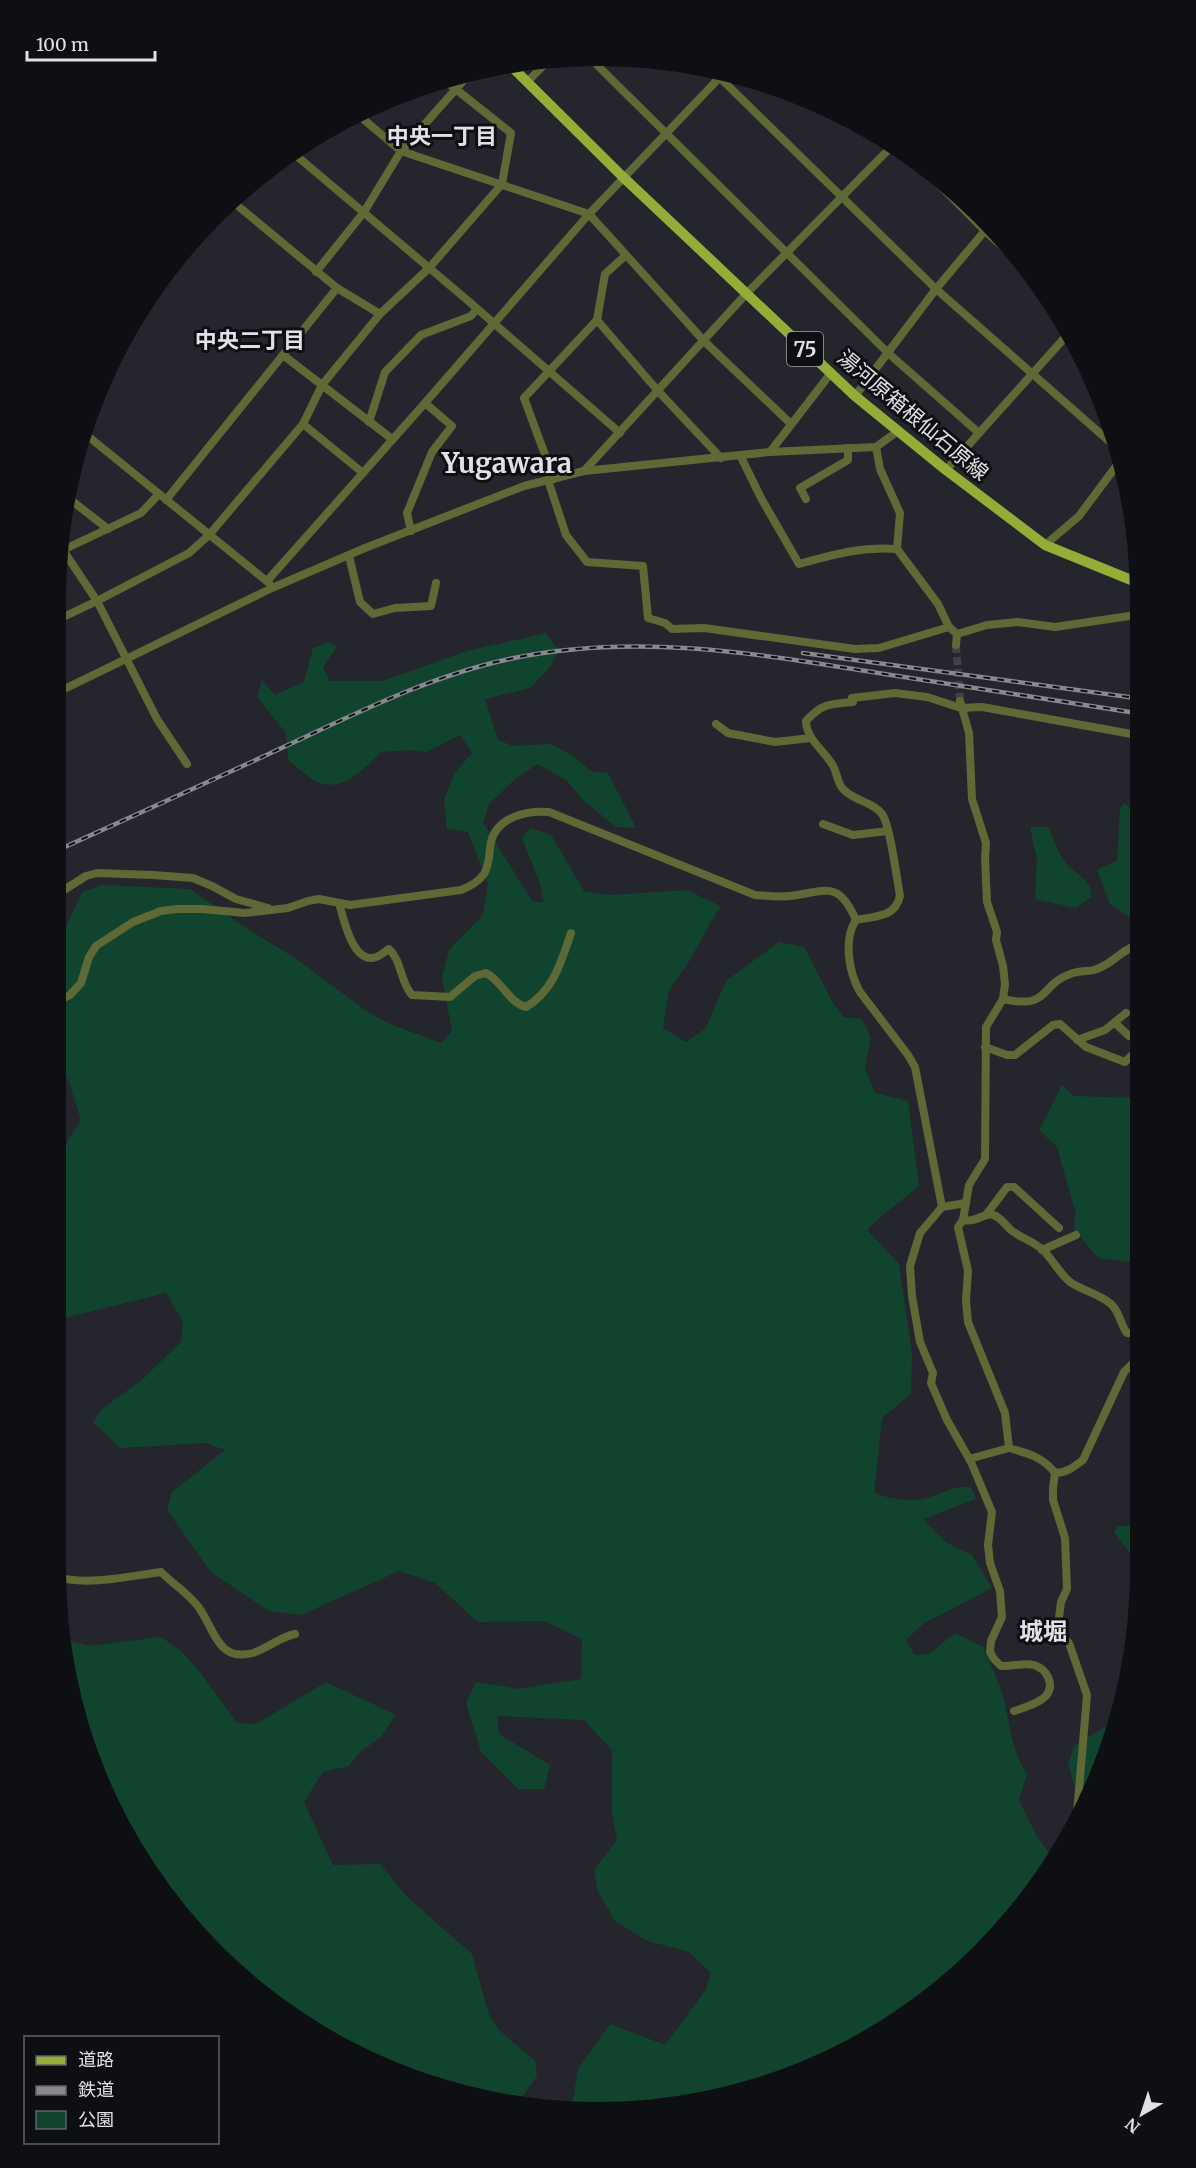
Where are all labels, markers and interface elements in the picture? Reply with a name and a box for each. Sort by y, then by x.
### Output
scale bar [27,24,154,62]
text: 100 m [36,33,89,56]
district label: 中央一丁目 [387,122,497,150]
district label: 中央二丁目 [195,326,305,354]
road number: 75 [787,332,823,366]
street label: 湯河原箱根仙石原線 [832,344,994,486]
district label: Yugawara [441,446,572,480]
district label: 城堀 [1019,1616,1067,1647]
legend [24,2036,219,2144]
text: 道路 [78,2048,114,2071]
text: 鉄道 [78,2078,114,2101]
north arrow [1112,2084,1172,2144]
text: 公園 [78,2108,114,2131]
text: N [1121,2114,1144,2137]

